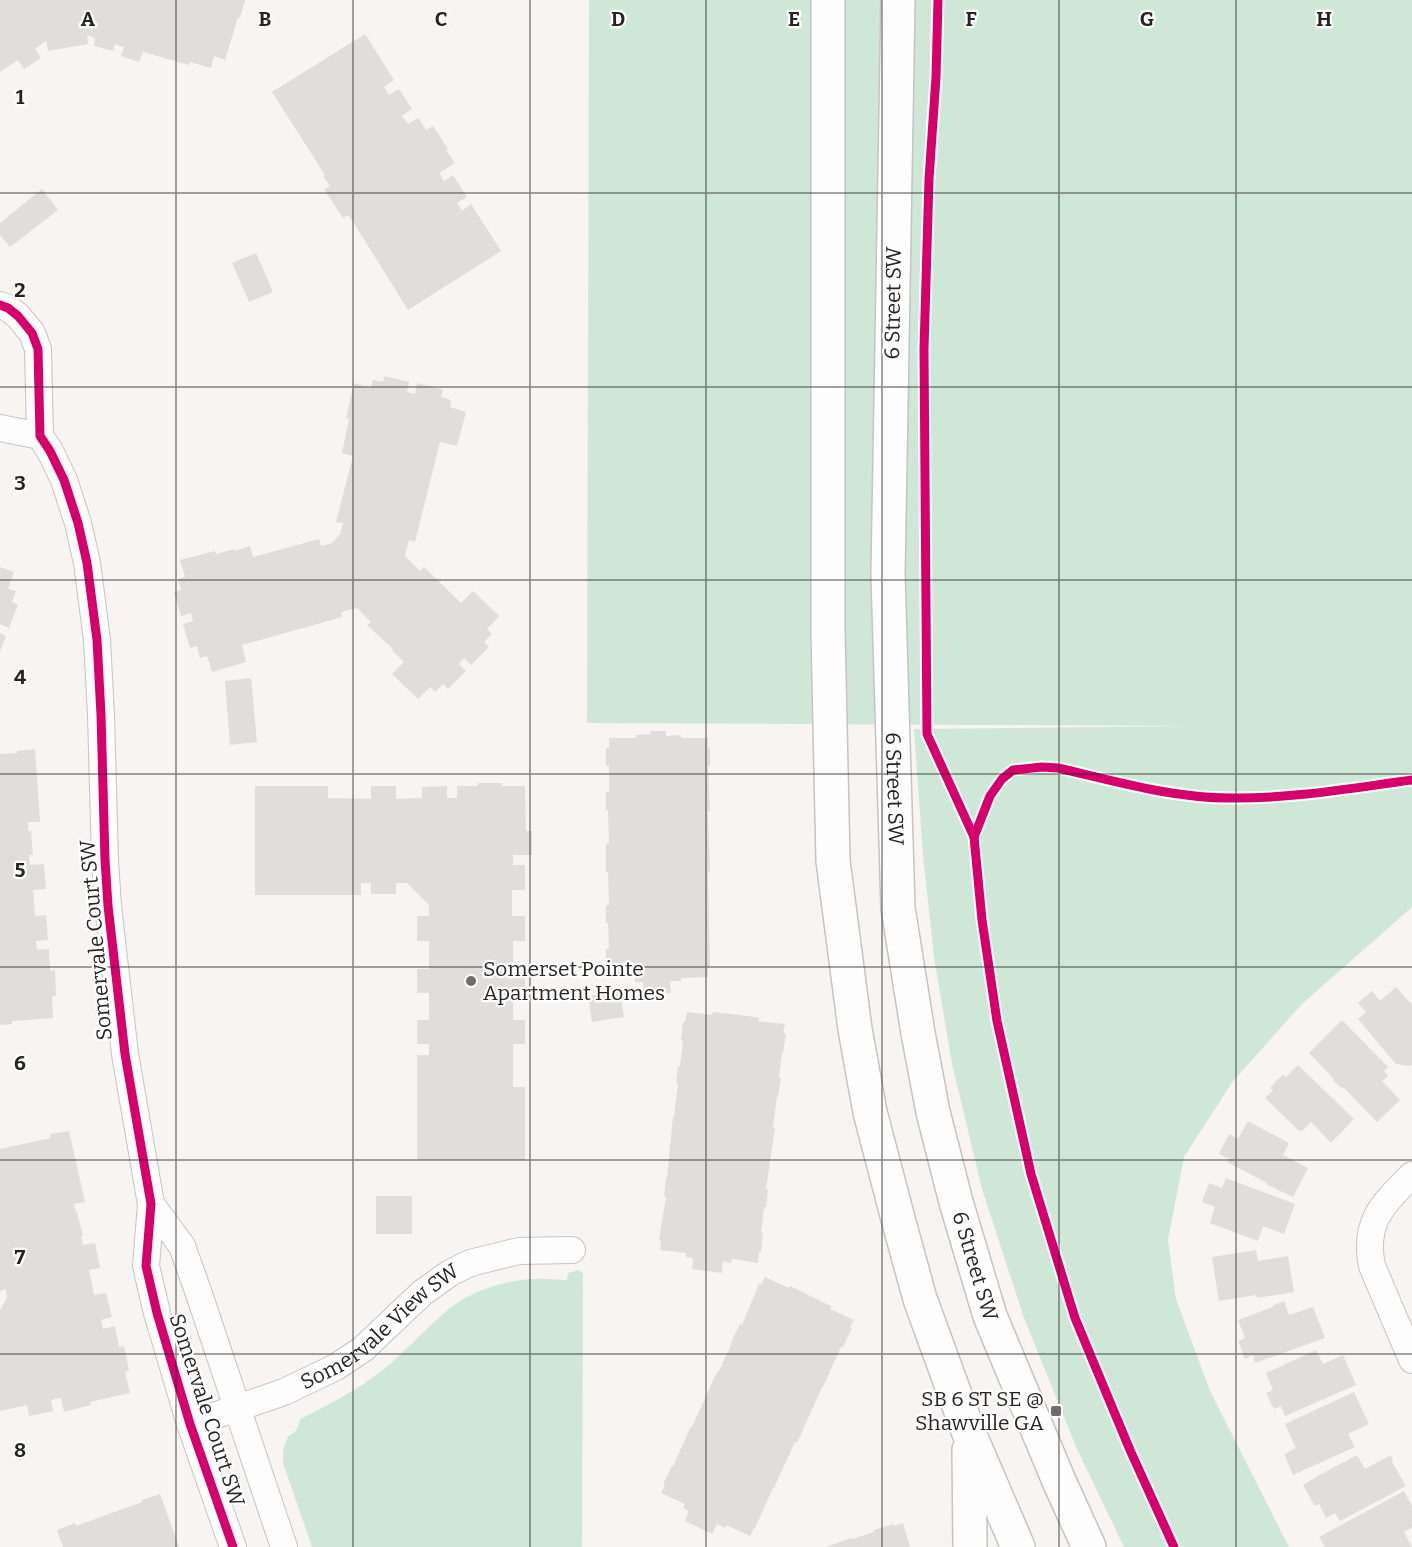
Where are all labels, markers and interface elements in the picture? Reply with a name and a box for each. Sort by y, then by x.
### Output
text: A [81,7,96,31]
text: B [259,7,272,31]
text: C [435,7,447,31]
text: D [611,7,625,31]
text: E [788,7,800,31]
text: F [965,7,977,31]
text: G [1140,7,1154,31]
text: H [1316,7,1332,31]
text: 1 [16,85,25,109]
street label: 6 Street SW [879,246,907,360]
text: 2 [14,278,26,302]
text: 3 [14,471,26,495]
text: 4 [14,665,26,689]
street label: 6 Street SW [880,732,909,846]
street label: Somervale Court SW [74,838,118,1041]
text: 5 [15,858,26,882]
place label: Somerset Pointe Apartment Homes [483,956,665,1006]
marker: Somerset Pointe Apartment Homes [464,974,478,988]
text: 6 [14,1051,26,1075]
street label: 6 Street SW [946,1208,1004,1324]
text: 7 [15,1245,26,1269]
street label: Somervale View SW [296,1258,464,1395]
street label: Somervale Court SW [164,1310,251,1510]
place label: SB 6 ST SE @ Shawville GA [915,1386,1044,1436]
marker: SB 6 ST SE @ Shawville GA [1049,1404,1063,1418]
text: 8 [14,1438,26,1462]

